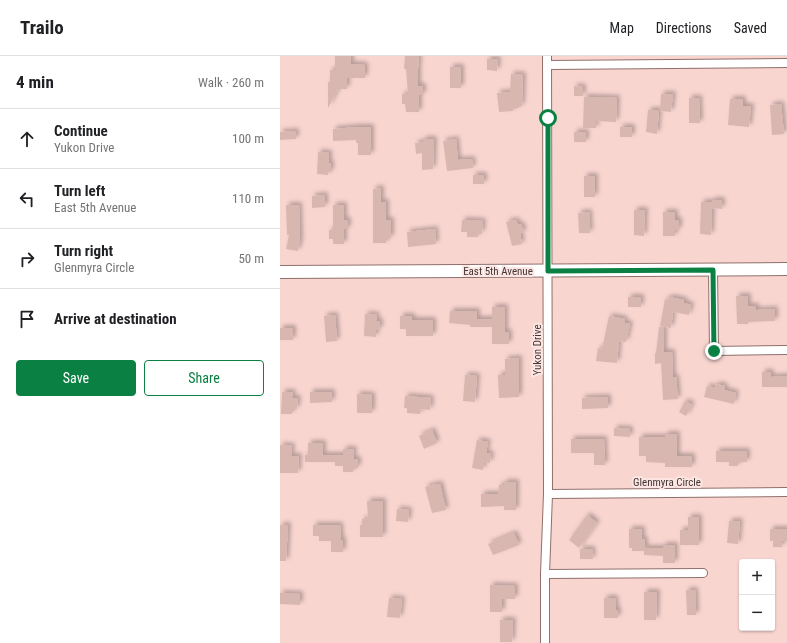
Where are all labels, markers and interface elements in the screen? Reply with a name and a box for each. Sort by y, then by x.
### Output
text: Trailo [20,16,64,39]
text: Map [610,20,634,36]
text: Directions [656,20,712,36]
text: Saved [734,20,767,36]
text: 4 min [16,72,54,92]
text: Walk · 260 m [198,75,264,90]
route start [539,109,557,127]
text: Continue [54,122,108,140]
icon: ahead [16,128,38,150]
text: 100 m [232,131,264,146]
text: Yukon Drive [54,140,114,155]
text: Turn left [54,182,105,200]
icon: left [16,188,38,210]
text: 110 m [232,191,264,206]
text: East 5th Avenue [54,200,136,215]
text: Turn right [54,242,113,260]
icon: right [16,248,38,270]
text: 50 m [238,251,264,266]
text: Glenmyra Circle [54,260,134,275]
street label: East 5th Avenue [463,265,533,278]
icon: arrive [16,308,38,330]
text: Arrive at destination [54,310,177,328]
street label: Yukon Drive [531,324,544,376]
route end [705,342,723,360]
button: Save [16,360,136,396]
button: Share [144,360,264,396]
street label: Glenmyra Circle [633,476,701,489]
map controls [739,559,775,631]
button: + [739,559,775,595]
button: − [739,595,775,631]

